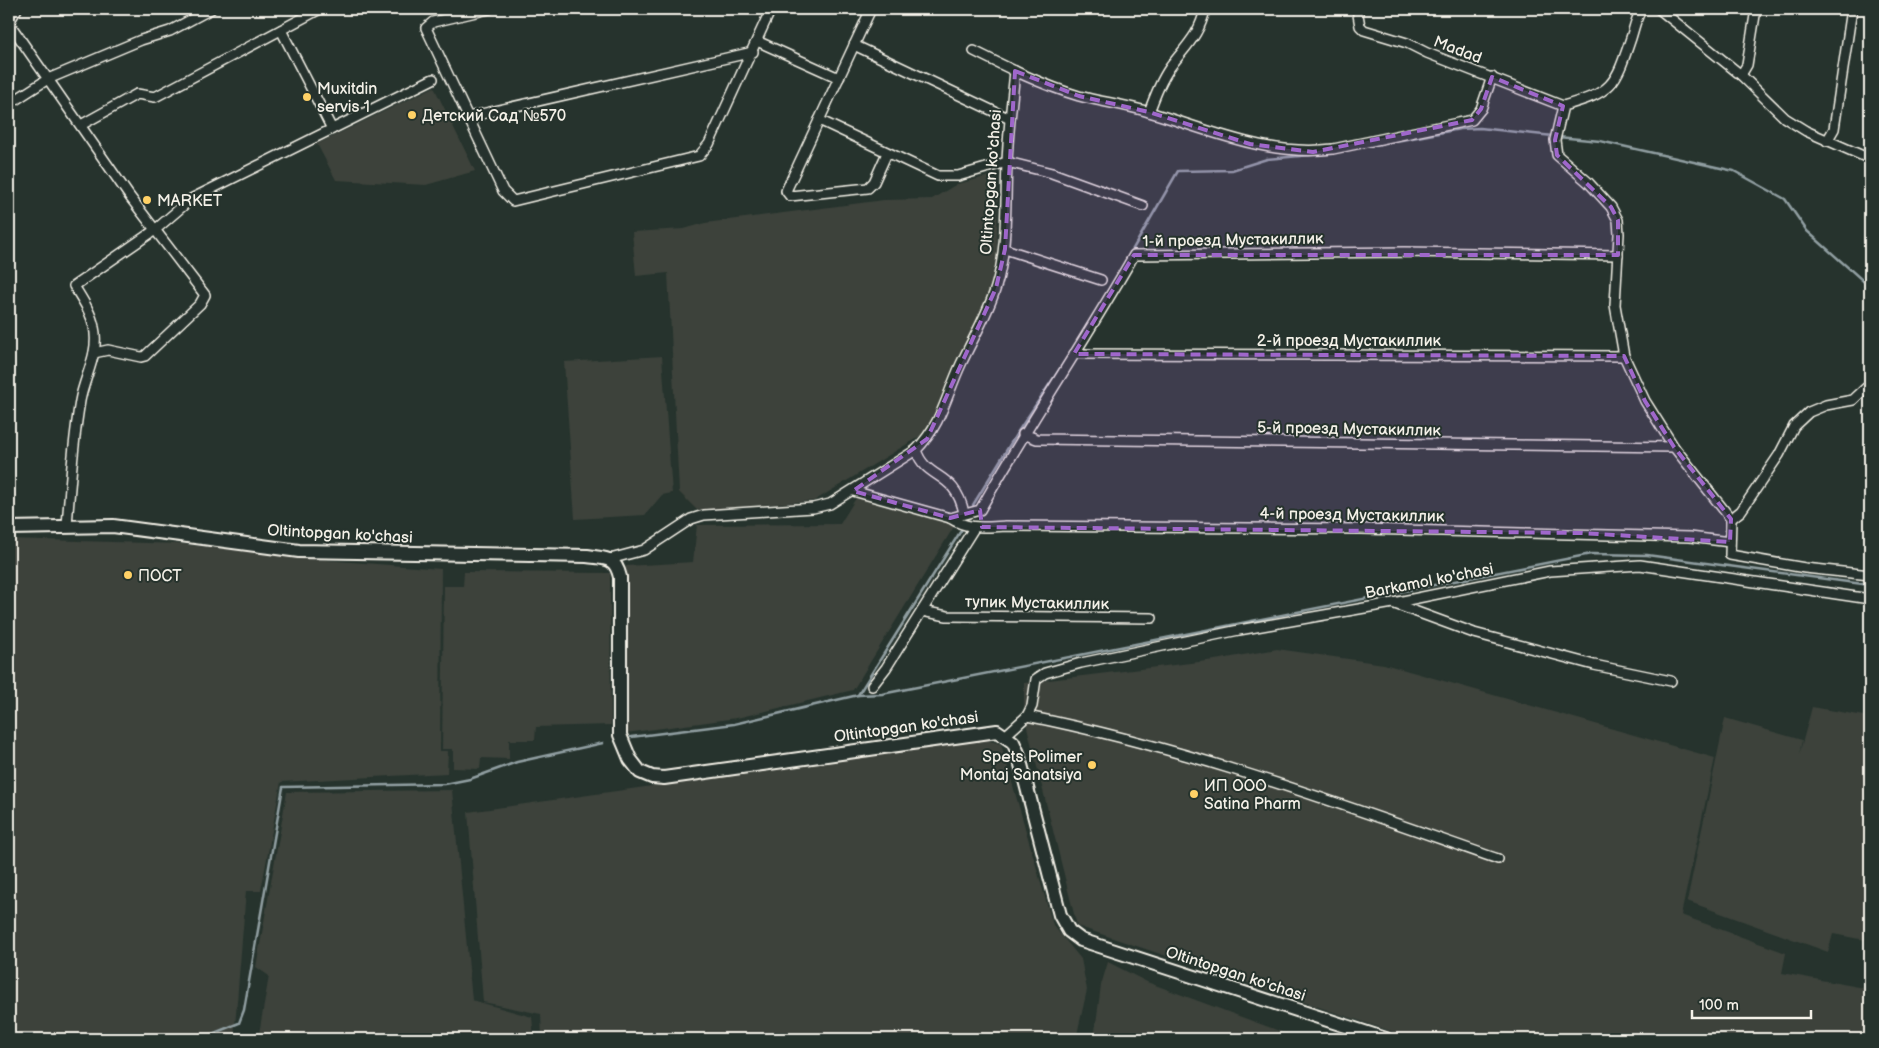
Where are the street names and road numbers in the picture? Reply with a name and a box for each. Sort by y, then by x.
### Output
street label: Madad [1431,33,1484,68]
street label: Oltintopgan ko'chasi [977,109,1006,255]
street label: 1-й проезд Мустакиллик [1142,229,1324,252]
street label: 2-й проезд Мустакиллик [1257,332,1442,351]
street label: 5-й проезд Мустакиллик [1257,418,1442,441]
street label: 4-й проезд Мустакиллик [1260,504,1445,527]
street label: Oltintopgan ko'chasi [267,521,413,548]
street label: Barkamol ko'chasi [1363,560,1495,603]
street label: тупик Мустакиллик [965,593,1110,614]
street label: Oltintopgan ko'chasi [833,708,980,747]
street label: Oltintopgan ko'chasi [1163,943,1308,1006]

